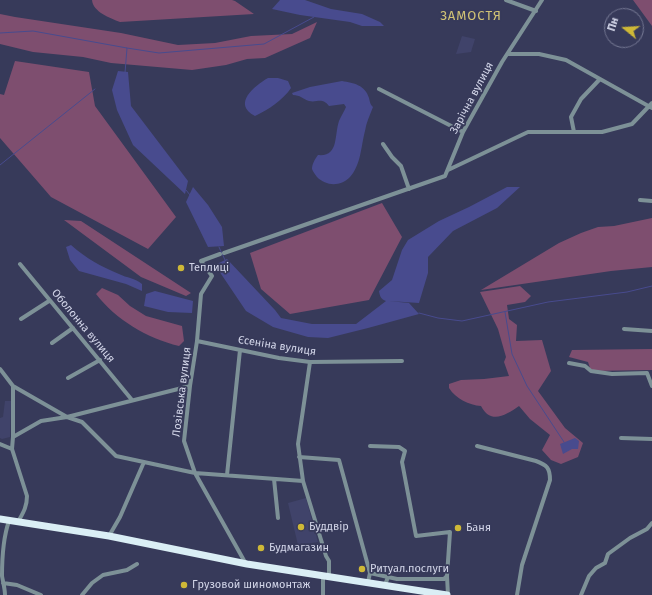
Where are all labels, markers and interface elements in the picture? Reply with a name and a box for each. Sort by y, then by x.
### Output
district label: ЗАМОСТЯ [440,8,502,24]
north arrow [604,8,644,48]
text: Пн [605,16,621,33]
street label: Зарічна вулиця [447,60,497,136]
place label: Теплиці [189,261,229,275]
marker: Теплиці [176,263,186,273]
street label: Оболонна вулиця [48,287,118,365]
street label: Єсеніна вулиця [237,333,317,359]
street label: Лозівська вулиця [170,346,194,438]
place label: Буддвір [309,520,349,534]
place label: Баня [466,521,491,535]
marker: Буддвір [296,522,306,532]
marker: Баня [453,523,463,533]
place label: Будмагазин [269,541,329,555]
marker: Будмагазин [256,543,266,553]
place label: Ритуал.послуги [370,562,449,576]
marker: Ритуал.послуги [357,564,367,574]
place label: Грузовой шиномонтаж [192,578,310,592]
marker: Грузовой шиномонтаж [179,580,189,590]

